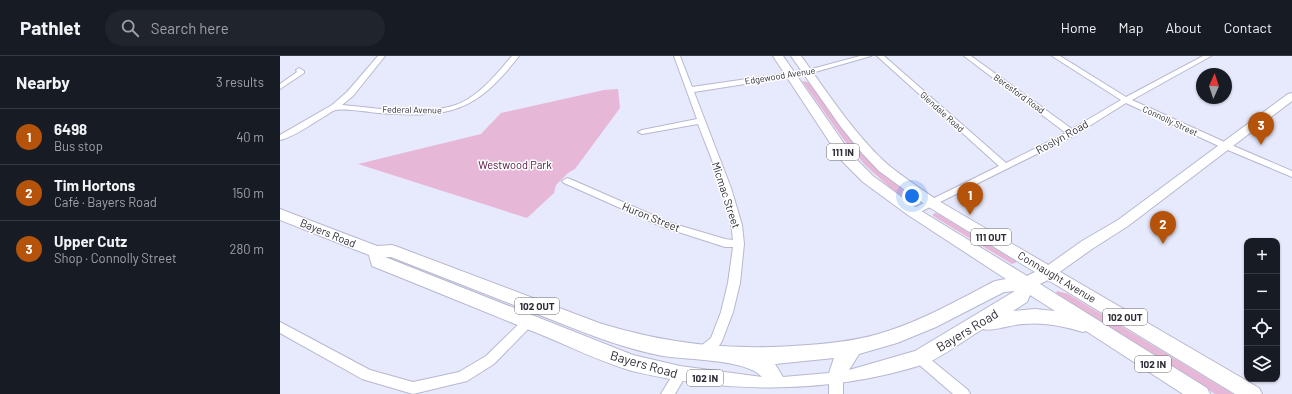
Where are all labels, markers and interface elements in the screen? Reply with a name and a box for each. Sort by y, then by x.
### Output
search box [105,10,385,46]
text: Pathlet [20,16,81,39]
icon: search [119,17,141,39]
text: Search here [151,19,229,37]
text: Home [1061,19,1097,36]
text: Map [1119,19,1143,36]
text: About [1165,19,1202,36]
text: Contact [1224,19,1272,36]
street label: Edgewood Avenue [744,64,816,87]
north arrow [1196,68,1232,104]
street label: Beresford Road [992,71,1047,116]
text: Nearby [16,72,70,92]
text: 3 results [216,74,264,90]
street label: Glendale Road [918,89,967,134]
street label: Federal Avenue [382,103,442,116]
street label: Connolly Street [1141,103,1200,138]
pin: 3 [1248,112,1274,145]
street label: Roslyn Road [1033,117,1090,156]
text: 6498 [54,120,87,138]
text: 1 [27,129,31,145]
text: 40 m [236,129,264,145]
text: Bus stop [54,138,103,154]
road number: 111 IN [827,144,859,160]
park label: Westwood Park [478,158,552,171]
street label: Micmac Street [710,160,743,230]
text: Tim Hortons [54,176,135,194]
pin: 1 [957,182,983,215]
text: 2 [25,185,33,201]
text: 150 m [232,185,264,201]
your location [902,186,922,206]
text: Café · Bayers Road [54,194,157,210]
street label: Huron Street [620,199,682,234]
pin: 2 [1150,211,1176,244]
street label: Bayers Road [298,215,358,250]
road number: 111 OUT [971,229,1011,245]
text: Upper Cutz [54,232,127,250]
map controls [1244,238,1280,382]
button: + [1244,238,1280,274]
text: 3 [25,241,33,257]
text: 280 m [230,241,264,257]
street label: Connaught Avenue [1016,248,1099,305]
text: Shop · Connolly Street [54,250,177,266]
button: − [1244,274,1280,310]
road number: 102 OUT [515,298,559,314]
street label: Bayers Road [933,305,1001,355]
road number: 102 OUT [1103,309,1147,325]
button: locate [1244,310,1280,346]
button: layers [1244,346,1280,382]
street label: Bayers Road [608,347,680,381]
road number: 102 IN [1135,356,1171,372]
road number: 102 IN [687,370,723,386]

